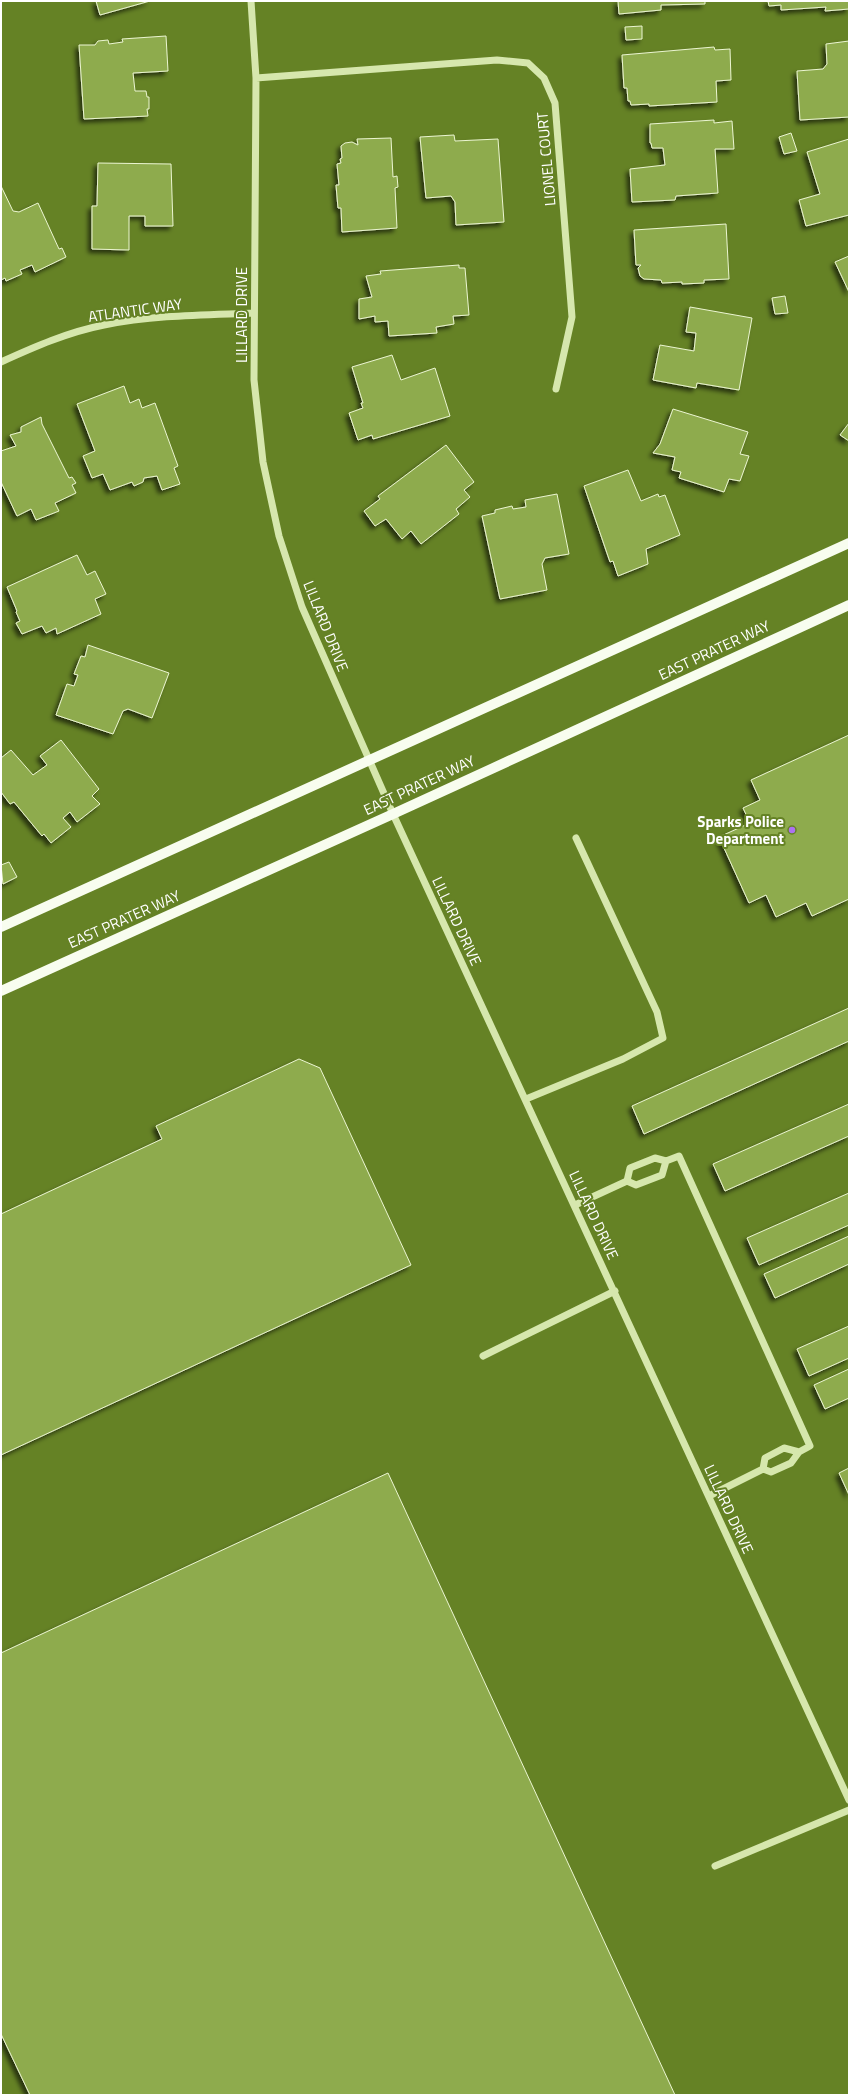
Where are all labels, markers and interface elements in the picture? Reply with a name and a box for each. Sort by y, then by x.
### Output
street label: LIONEL COURT [530,111,562,207]
street label: LILLARD DRIVE [230,267,253,363]
street label: ATLANTIC WAY [87,292,183,328]
street label: LILLARD DRIVE [297,577,355,675]
street label: EAST PRATER WAY [654,614,774,686]
street label: EAST PRATER WAY [359,749,479,821]
place label: Sparks Police Department [697,810,785,850]
marker: Sparks Police Department [787,825,797,835]
street label: LILLARD DRIVE [426,873,488,969]
street label: EAST PRATER WAY [64,884,184,954]
street label: LILLARD DRIVE [563,1167,625,1263]
street label: LILLARD DRIVE [698,1461,760,1557]

